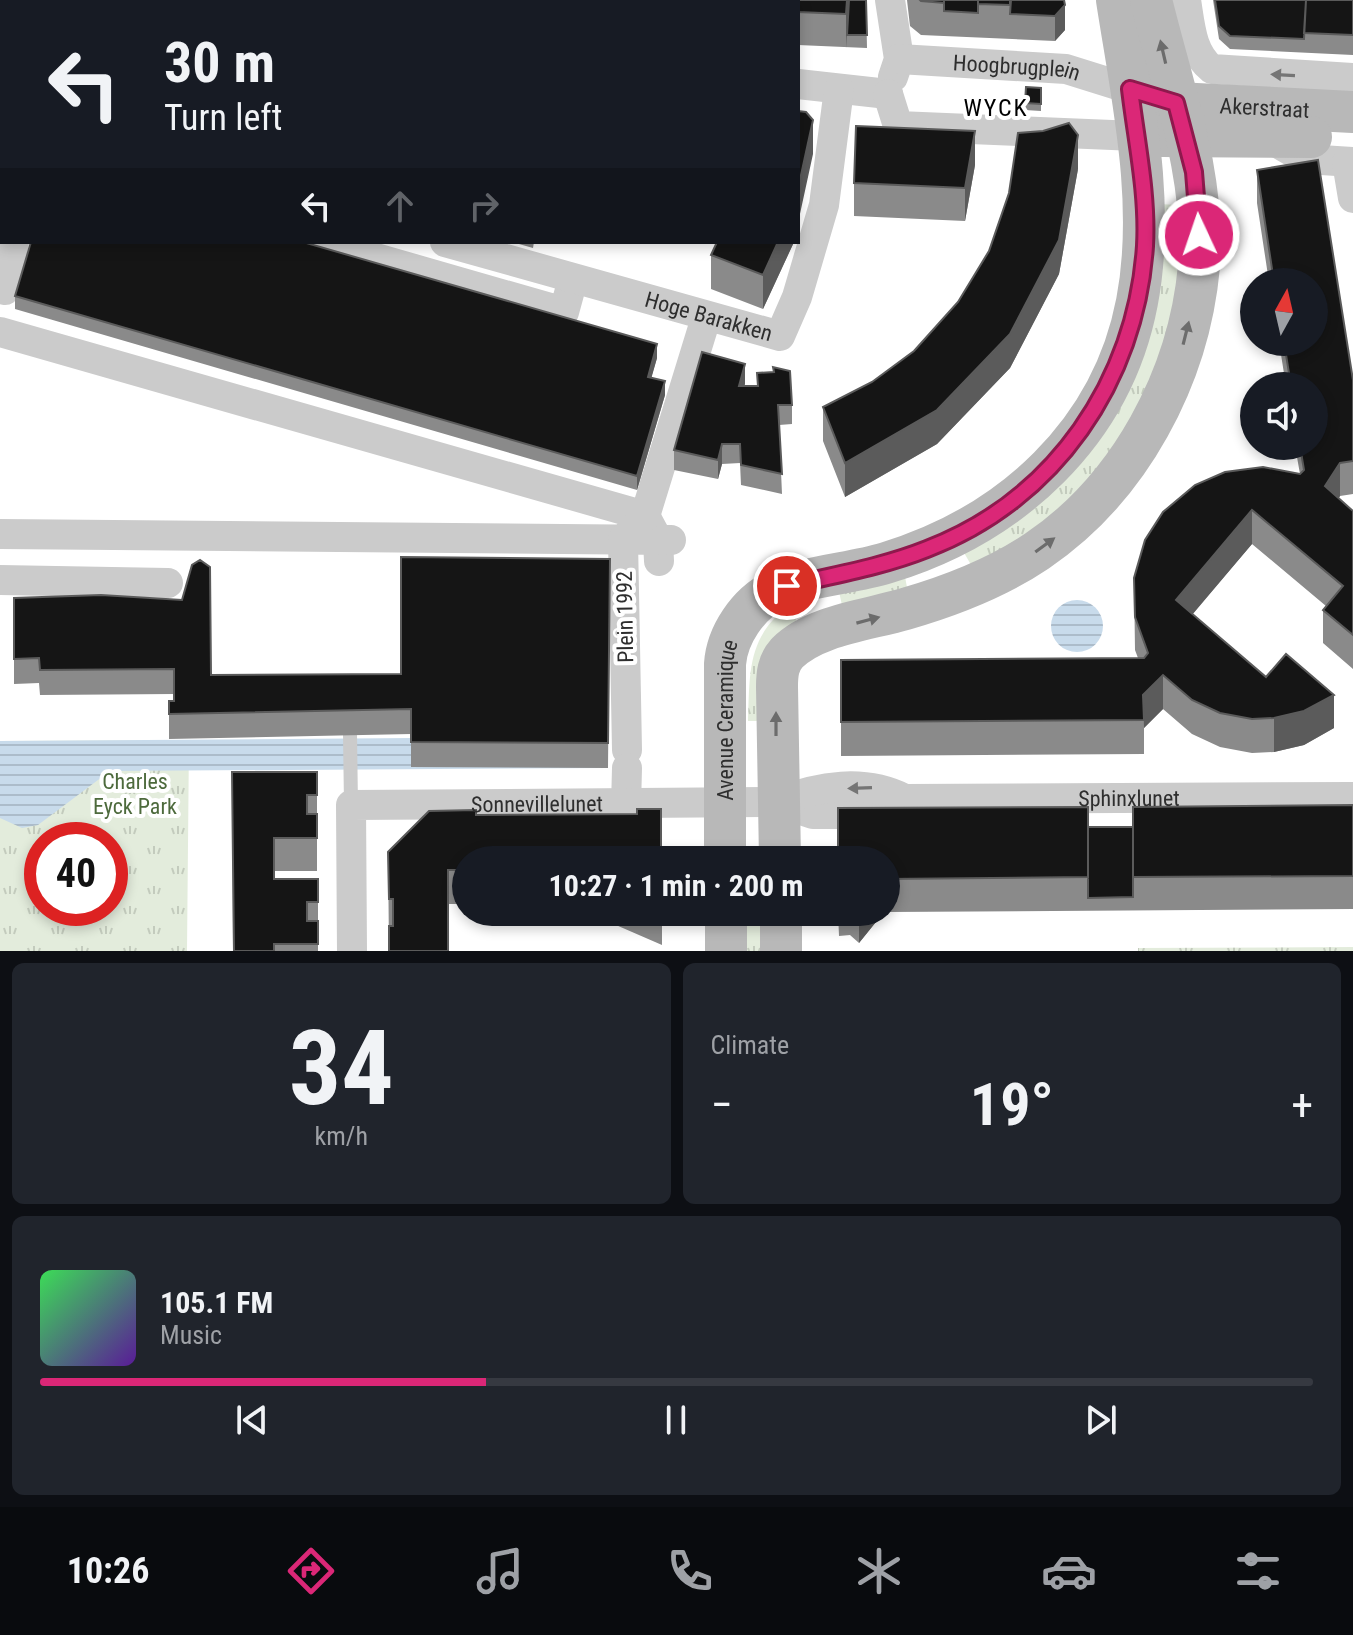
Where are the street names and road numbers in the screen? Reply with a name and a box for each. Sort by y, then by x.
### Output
street label: Hoogbrugplein [952,50,1084,85]
street label: Akerstraat [1219,93,1310,122]
street label: Hoge Barakken [642,286,775,346]
street label: Plein 1992 [612,571,638,663]
street label: Avenue Ceramique [713,636,742,801]
street label: Sphinxlunet [1078,785,1180,811]
street label: Sonnevillelunet [471,791,603,817]

